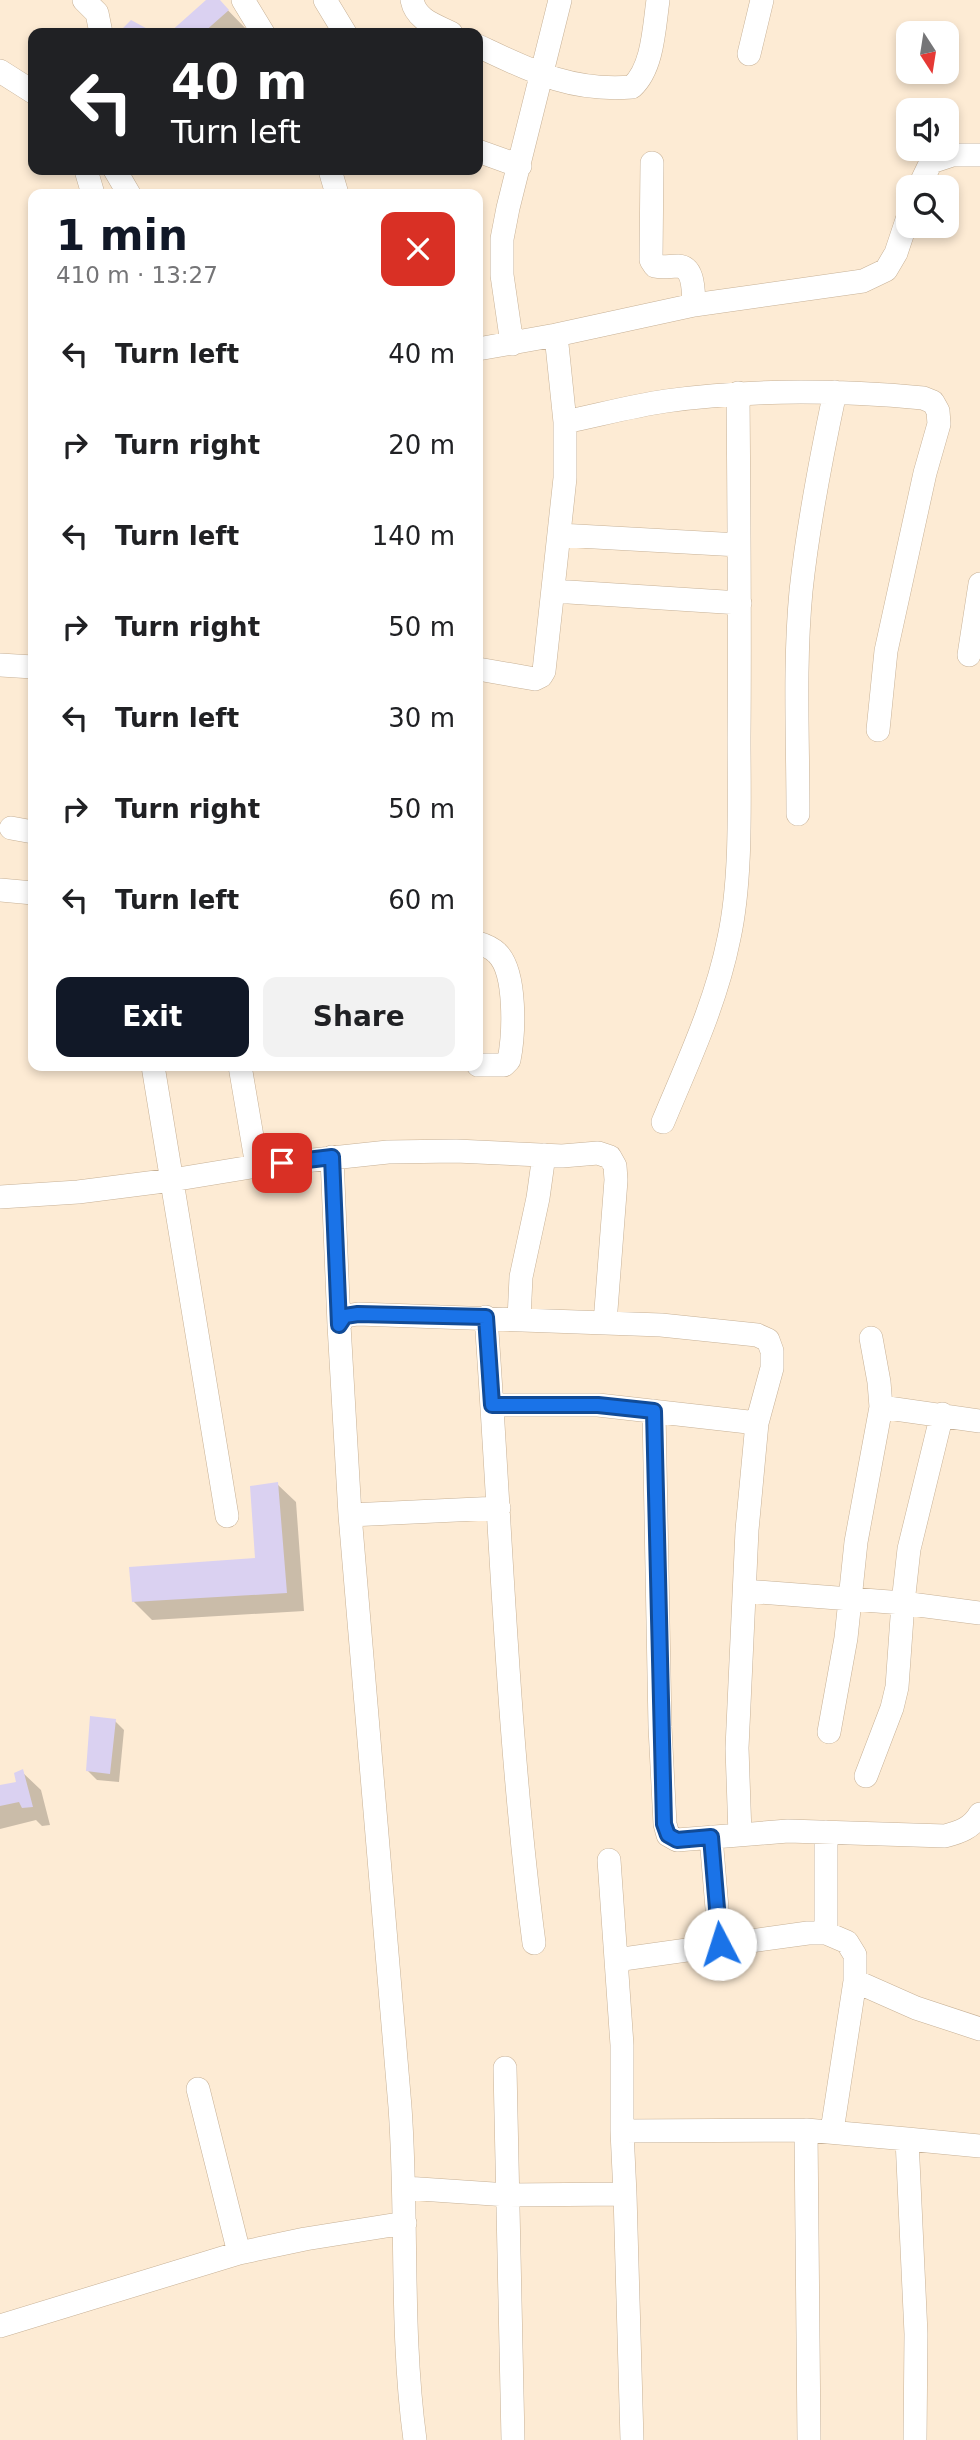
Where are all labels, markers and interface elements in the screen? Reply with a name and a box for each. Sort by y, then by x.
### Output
north arrow [896,21,959,84]
map controls [896,21,959,238]
text: 40 m [171,54,307,111]
icon: left [56,56,147,147]
button: sound [896,98,959,161]
text: Turn left [171,113,301,151]
button: search [896,175,959,238]
text: 1 min [56,211,188,260]
button: close [381,212,455,286]
text: 410 m · 13:27 [56,262,218,288]
icon: left [56,335,94,373]
text: Turn left [115,339,239,369]
text: 40 m [388,339,455,369]
icon: right [56,426,94,464]
text: Turn right [115,430,260,460]
text: 20 m [388,430,455,460]
icon: left [56,517,94,555]
text: Turn left [115,521,239,551]
text: 140 m [372,521,455,551]
icon: right [56,608,94,646]
text: Turn right [115,612,260,642]
text: 50 m [388,612,455,642]
icon: left [56,699,94,737]
text: Turn left [115,703,239,733]
text: 30 m [388,703,455,733]
icon: right [56,790,94,828]
text: Turn right [115,794,260,824]
text: 50 m [388,794,455,824]
icon: left [56,881,94,919]
text: Turn left [115,885,239,915]
text: 60 m [388,885,455,915]
button: Exit [56,977,249,1057]
button: Share [263,977,455,1057]
pin [252,1133,312,1193]
icon: arrive [263,1144,301,1182]
position arrow [683,1907,757,1981]

